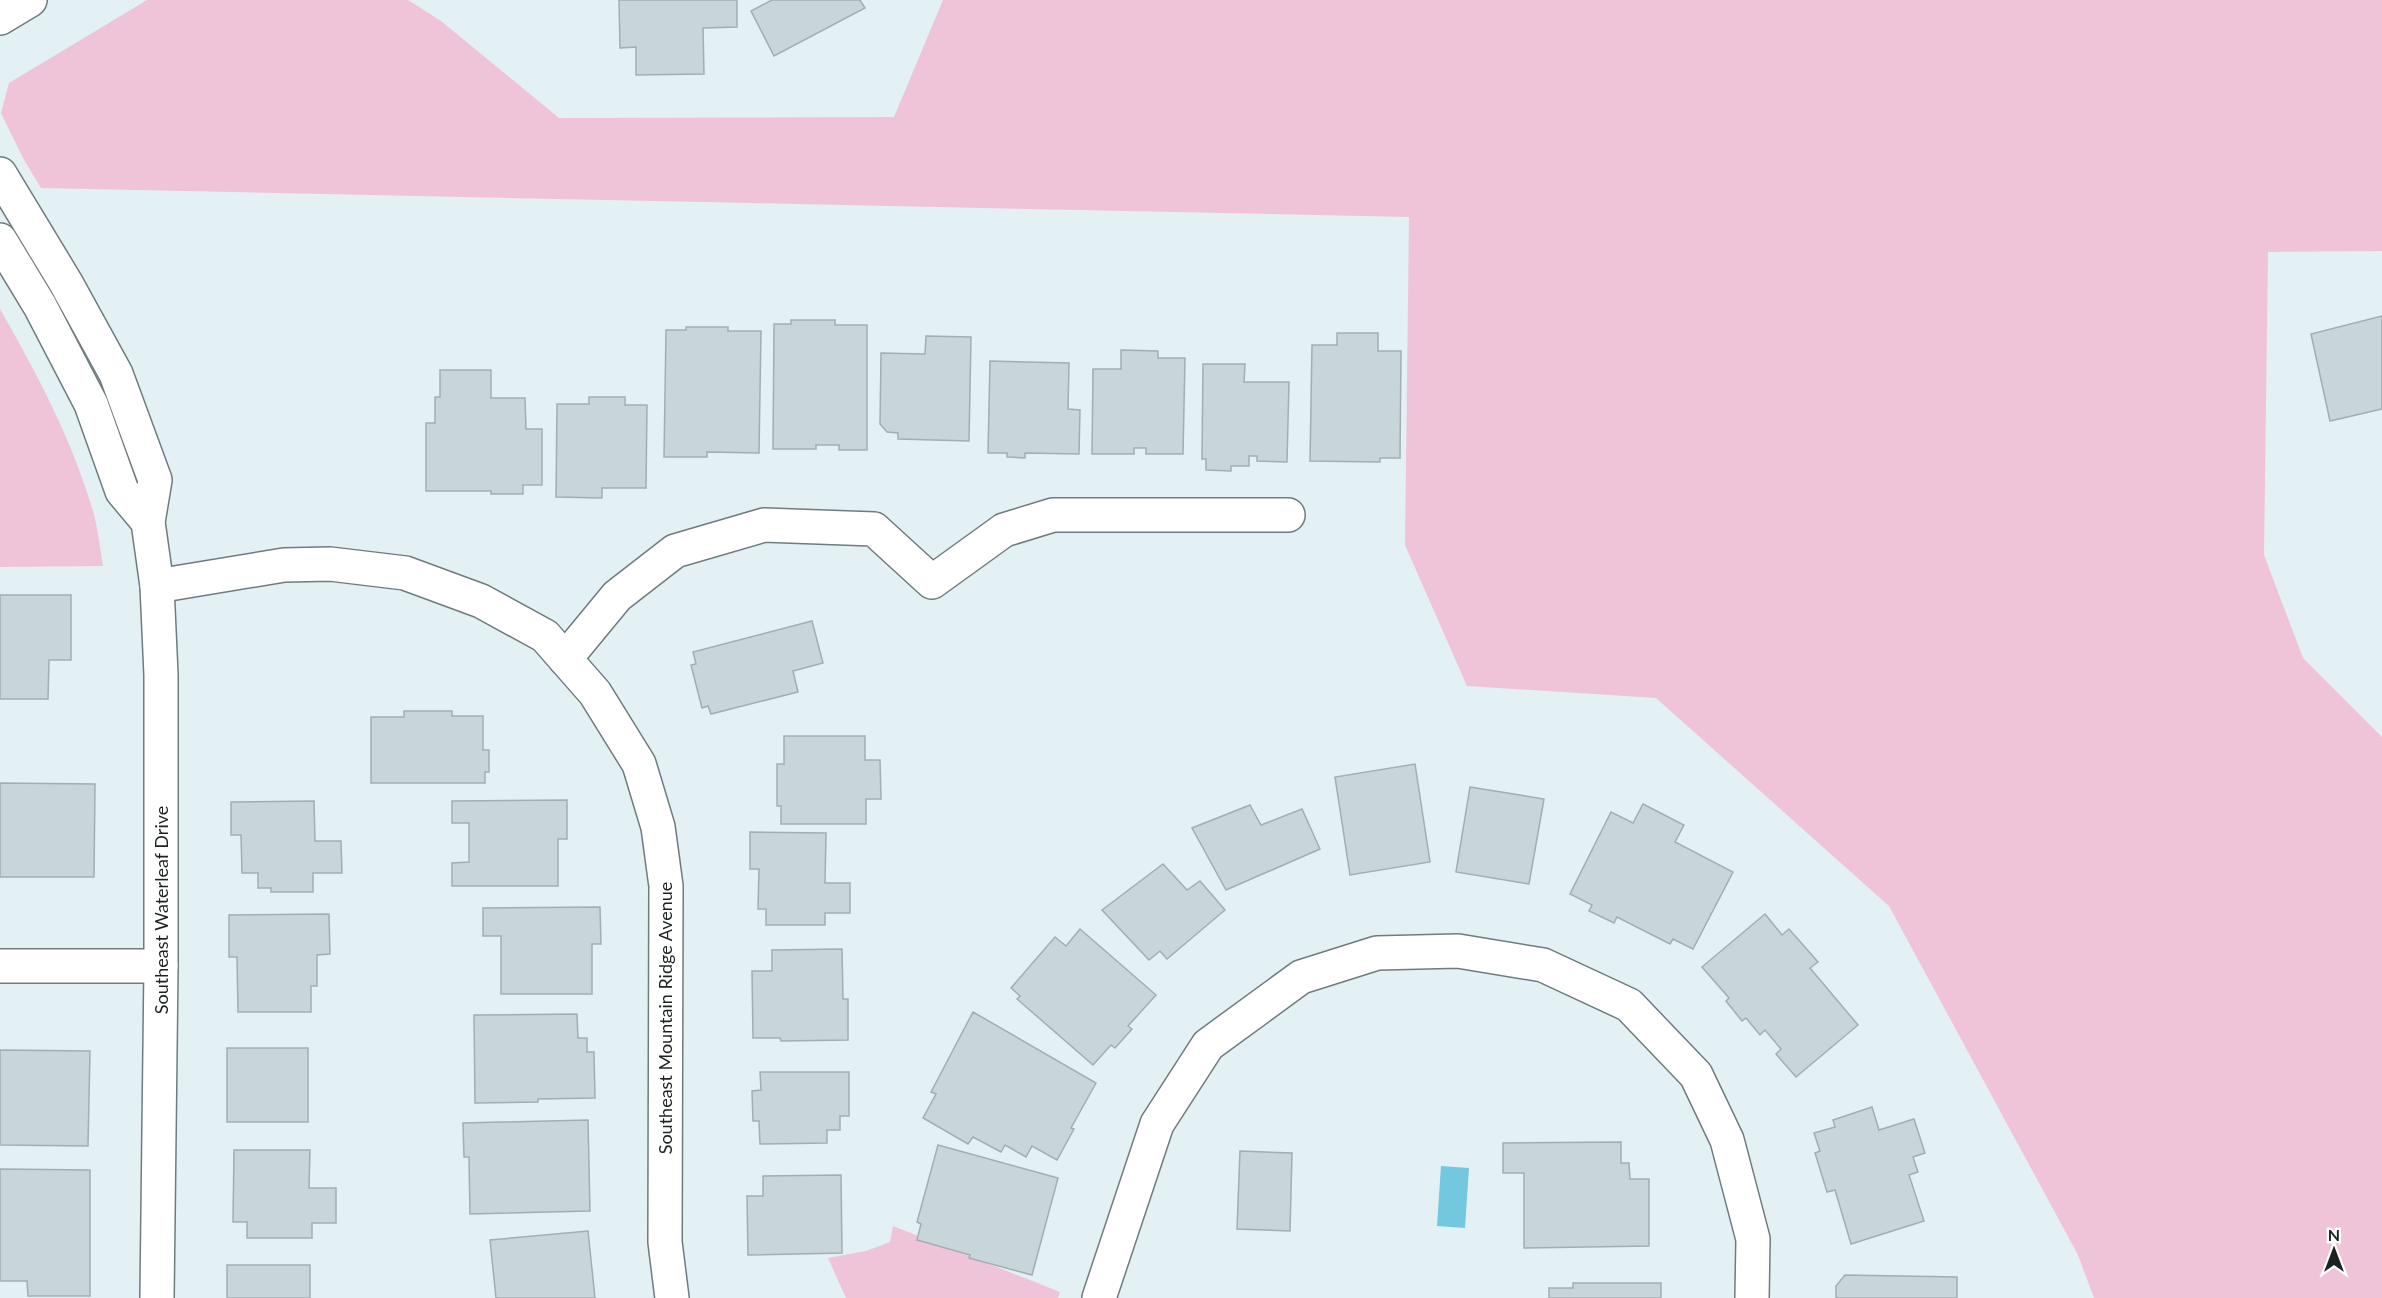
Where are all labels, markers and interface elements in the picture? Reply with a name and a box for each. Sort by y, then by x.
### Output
street label: Southeast Waterleaf Drive [150,806,172,1014]
street label: Southeast Mountain Ridge Avenue [654,882,676,1154]
north arrow [2304,1220,2364,1280]
text: N [2328,1225,2340,1244]

